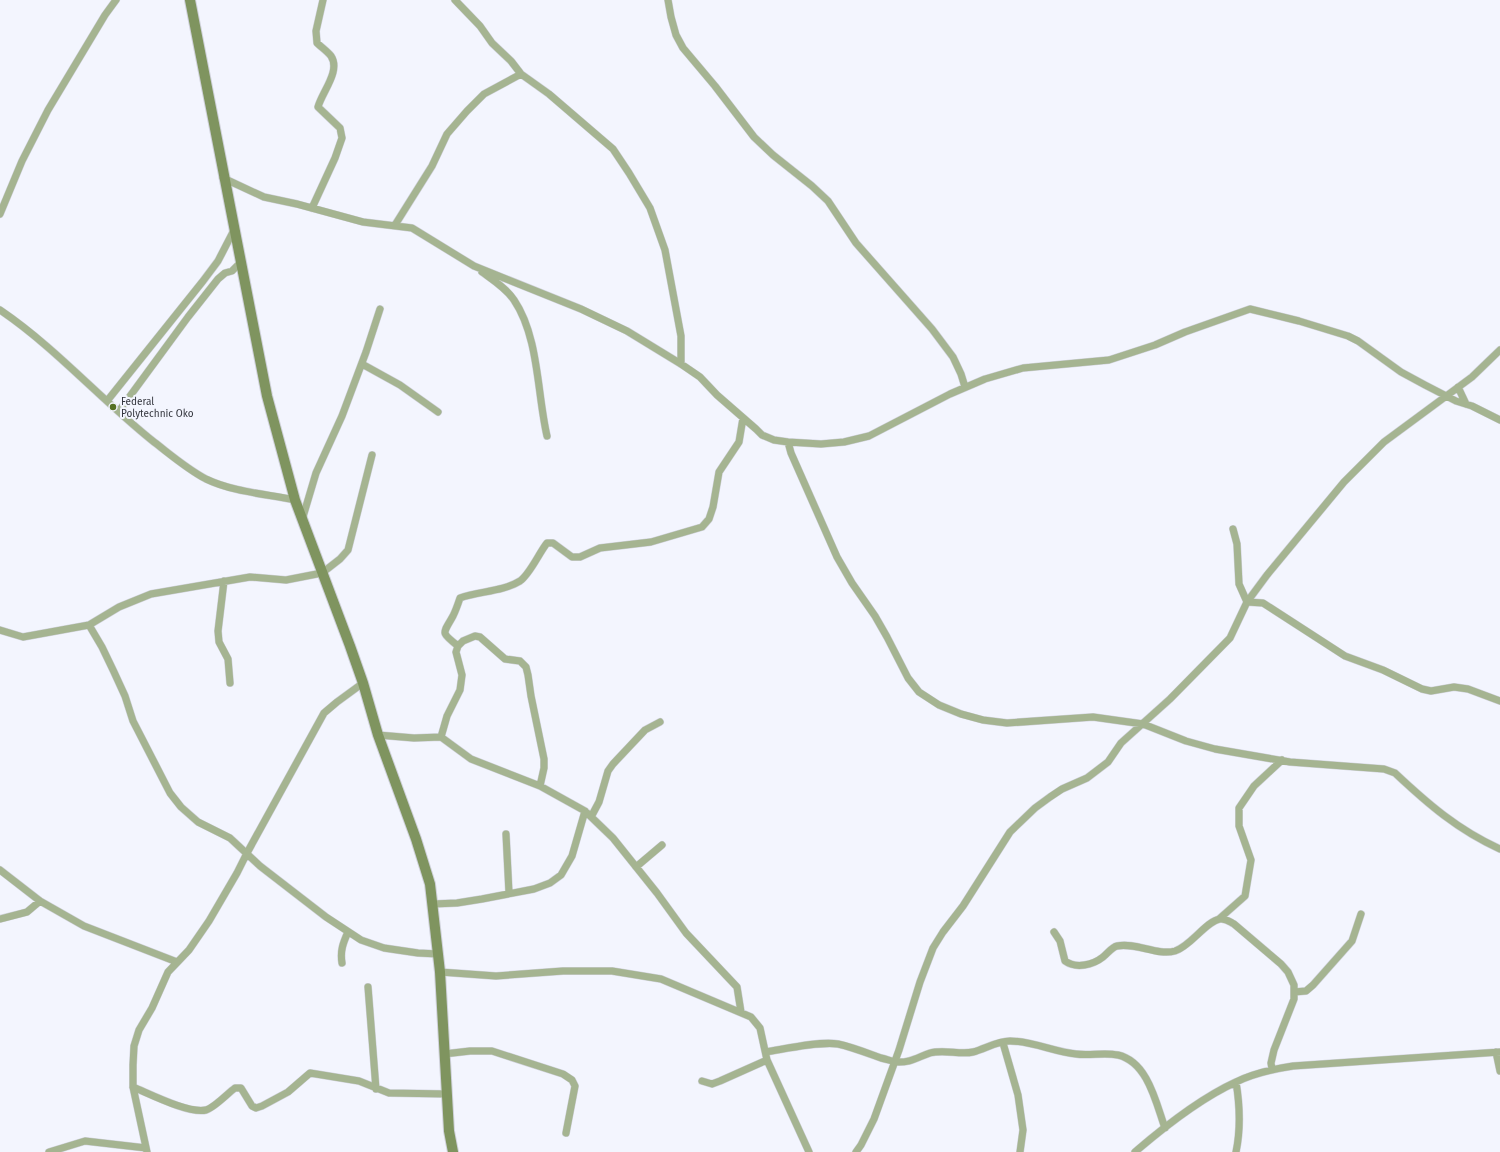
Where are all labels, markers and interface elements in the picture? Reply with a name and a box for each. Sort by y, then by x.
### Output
place label: Federal Polytechnic Oko [121,396,194,420]
marker: Federal Polytechnic Oko [108,402,118,412]

